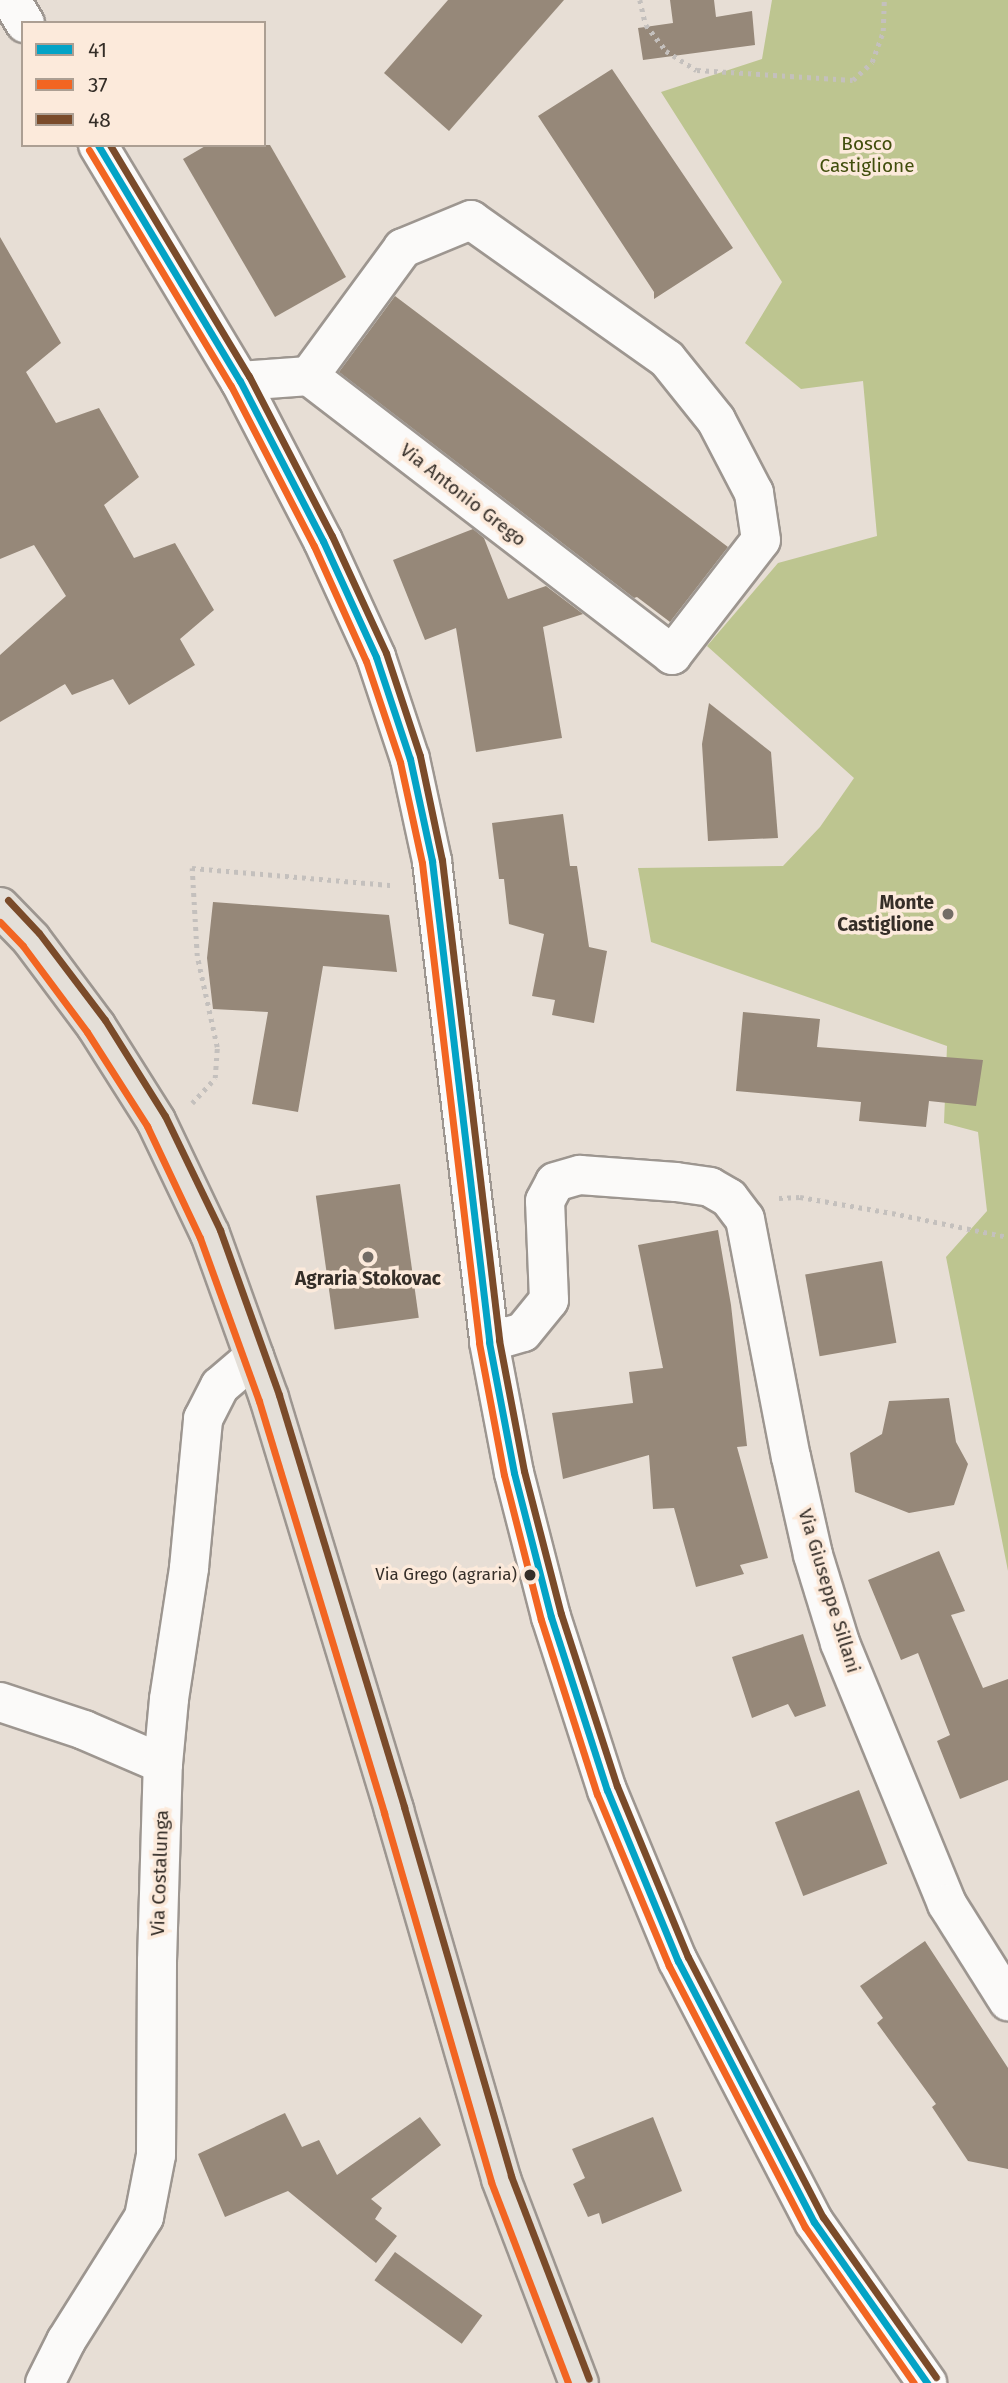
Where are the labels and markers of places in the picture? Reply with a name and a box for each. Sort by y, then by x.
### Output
place label: Monte Castiglione [837,892,934,936]
marker: Monte Castiglione [940,906,956,922]
marker: Agraria Stokovac [360,1249,376,1265]
place label: Agraria Stokovac [295,1268,441,1290]
place label: Via Grego (agraria) [375,1565,517,1585]
marker: Via Grego (agraria) [523,1568,537,1582]

